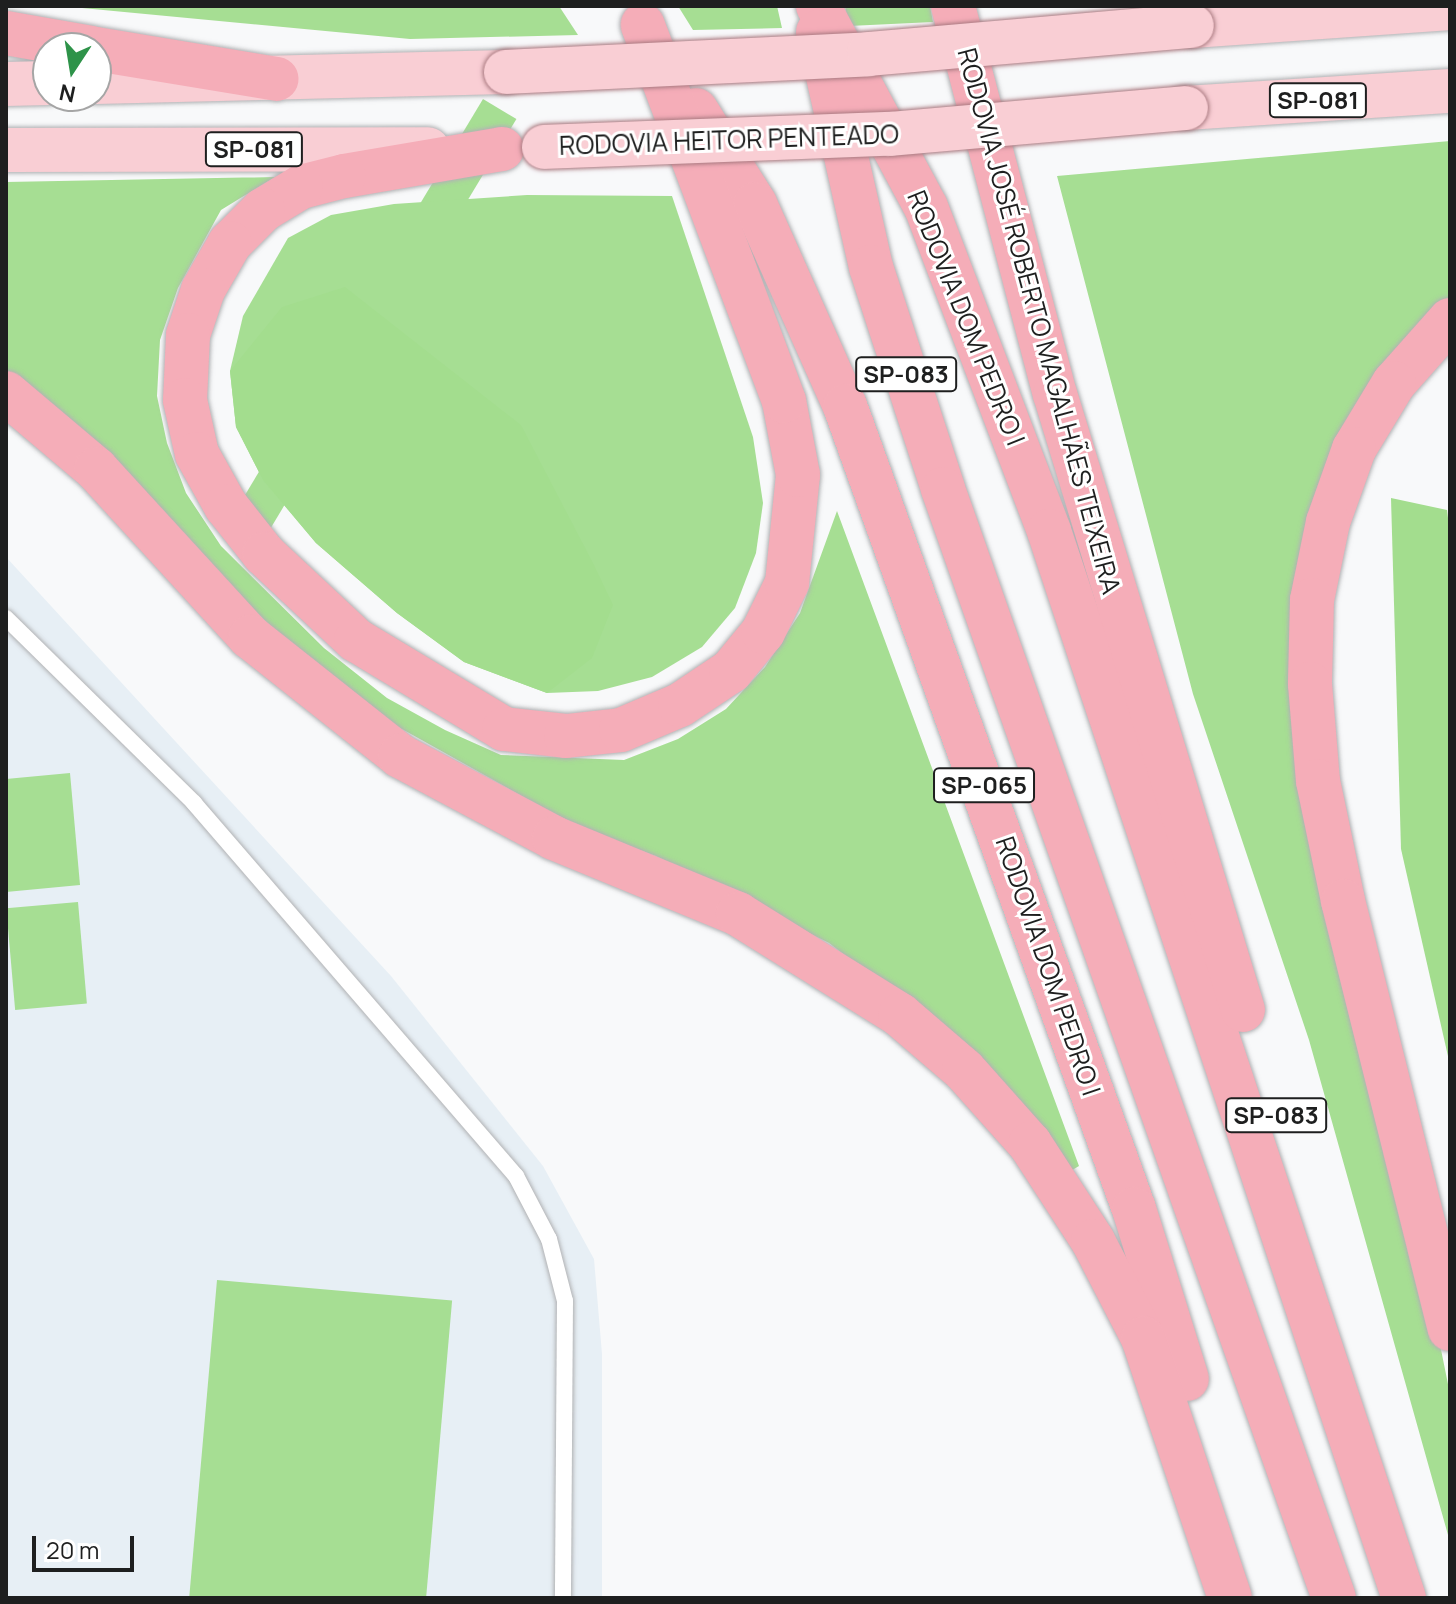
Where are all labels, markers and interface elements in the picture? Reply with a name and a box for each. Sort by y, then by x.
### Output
north arrow [32,32,112,112]
street label: RODOVIA JOSÉ ROBERTO MAGALHÃES TEIXEIRA [951,45,1127,597]
text: N [57,77,78,110]
road number: SP-081 [1268,80,1368,120]
street label: RODOVIA HEITOR PENTEADO [558,118,900,162]
road number: SP-081 [204,129,304,169]
street label: RODOVIA DOM PEDRO I [901,186,1031,450]
road number: SP-083 [854,354,958,394]
road number: SP-065 [932,765,1036,805]
street label: RODOVIA DOM PEDRO I [989,832,1107,1100]
road number: SP-083 [1224,1095,1328,1135]
scale bar [36,1520,138,1570]
text: 20 m [46,1533,99,1566]

